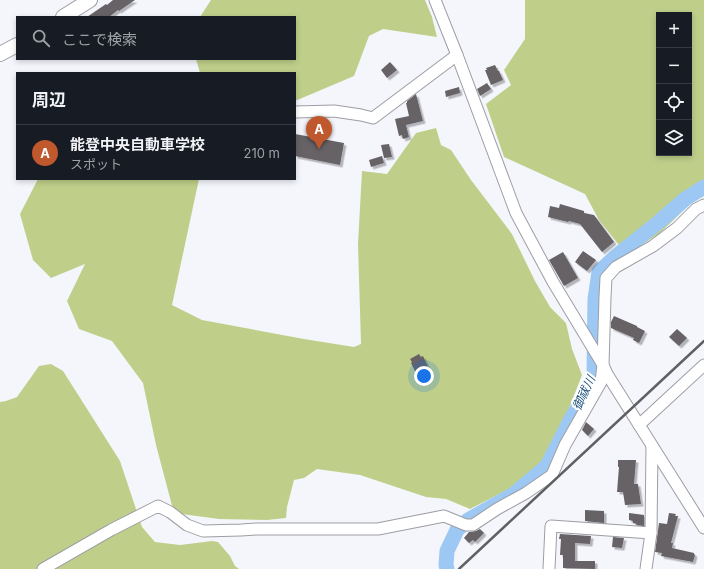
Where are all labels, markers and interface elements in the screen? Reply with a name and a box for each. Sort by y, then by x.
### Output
map controls [656,12,692,156]
button: + [656,12,692,48]
search box [16,16,296,60]
icon: search [30,27,52,49]
text: ここで検索 [62,30,137,49]
button: − [656,48,692,84]
button: locate [656,84,692,120]
text: 周辺 [32,90,66,110]
pin: A [306,116,332,149]
button: layers [656,120,692,156]
text: 能登中央自動車学校 [70,135,205,154]
text: A [40,145,50,161]
text: 210 m [244,145,280,161]
text: スポット [70,156,122,172]
your location [414,366,434,386]
water label: 御祓川 [569,371,599,412]

